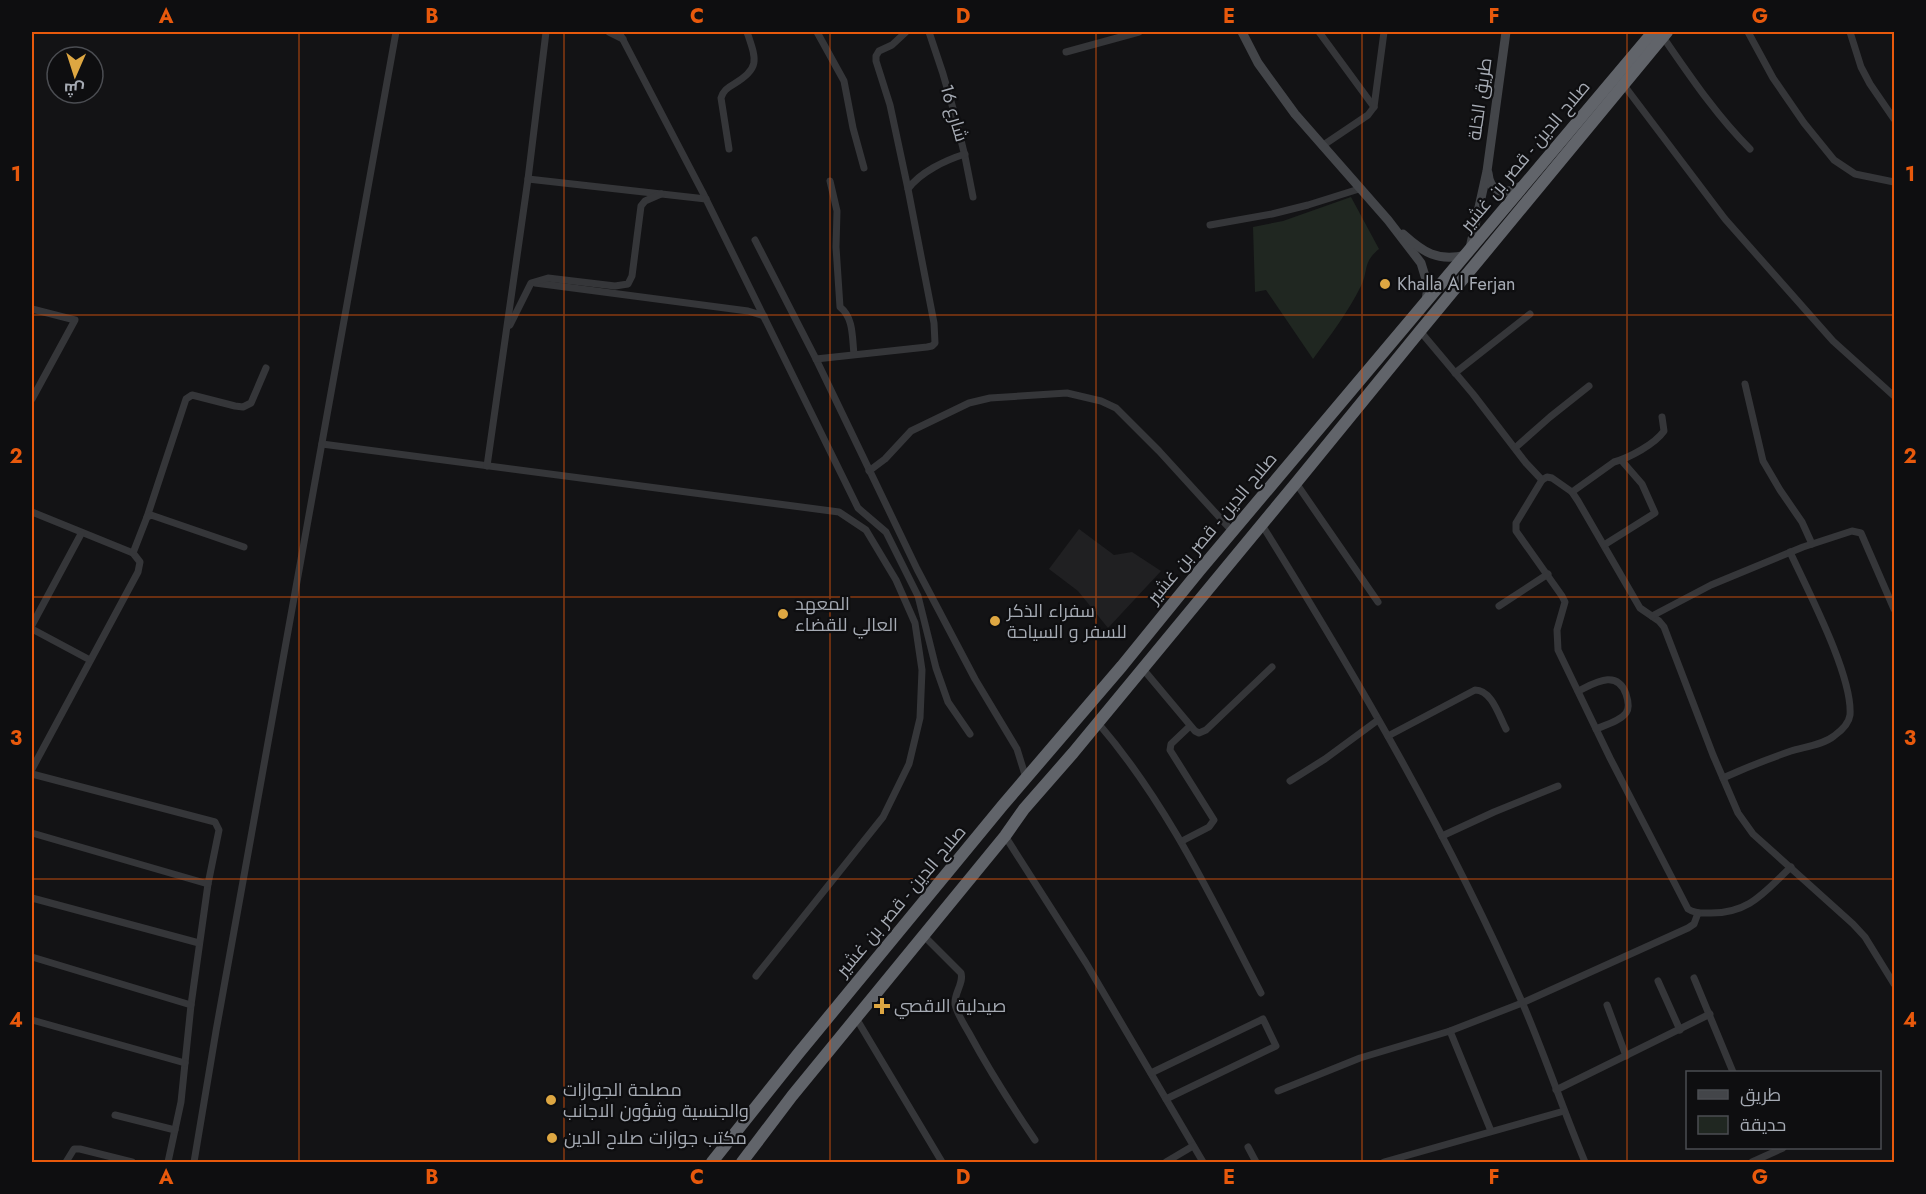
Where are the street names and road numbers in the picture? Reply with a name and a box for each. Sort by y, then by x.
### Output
street label: طريق الخلة [1461,56,1499,142]
street label: صلاح الدين - قصر بن غشير [1453,75,1596,238]
street label: شارع 16 [933,81,975,145]
street label: صلاح الدين - قصر بن غشير [1140,447,1283,610]
street label: صلاح الدين - قصر بن غشير [829,820,972,983]

